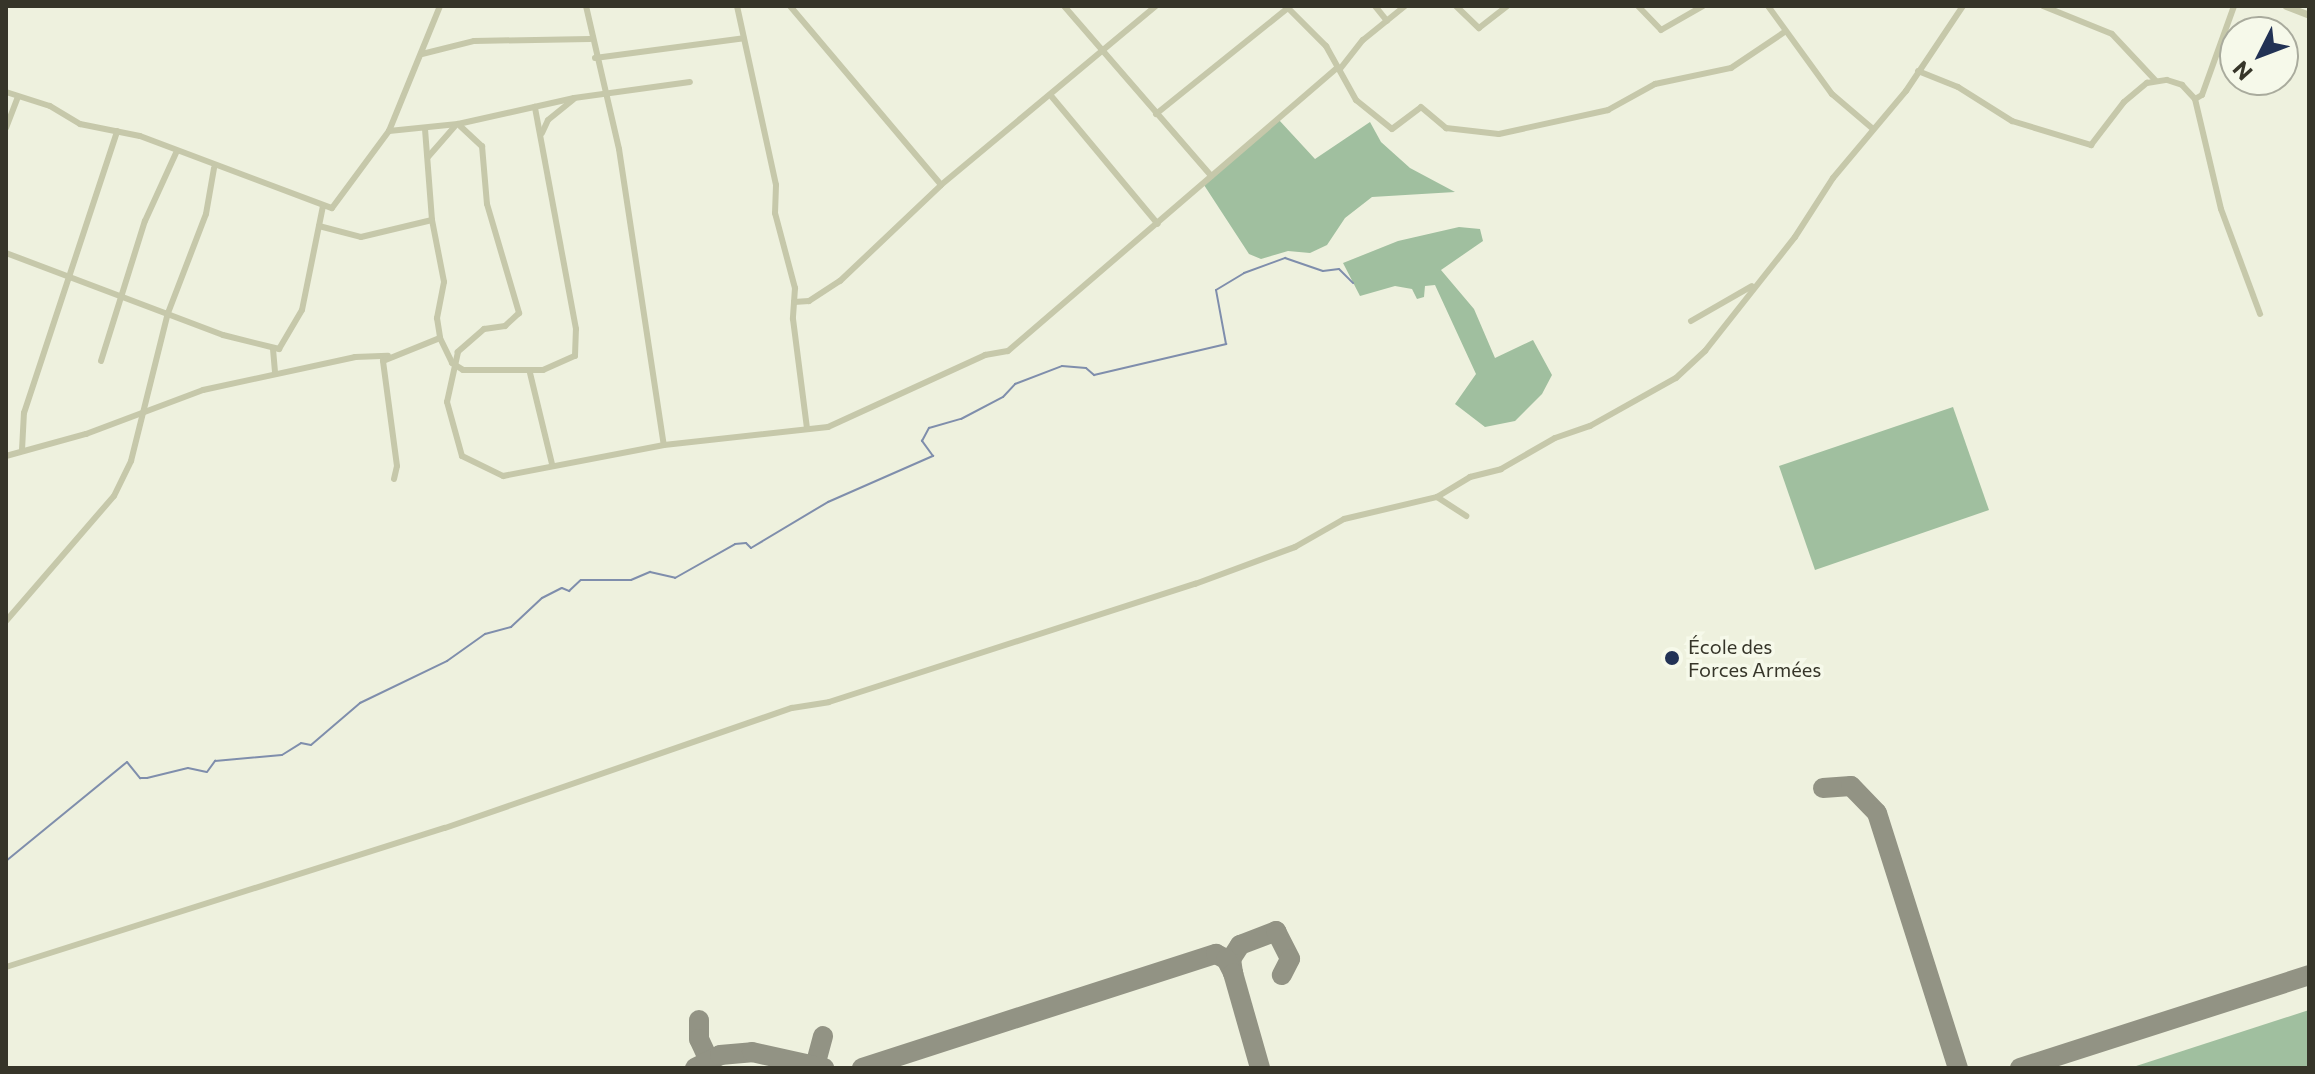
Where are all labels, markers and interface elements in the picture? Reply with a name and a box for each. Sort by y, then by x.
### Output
north arrow [2219,16,2299,96]
text: N [2227,56,2258,86]
place label: École des Forces Armées [1688,634,1821,681]
marker: École des Forces Armées [1663,649,1681,667]

